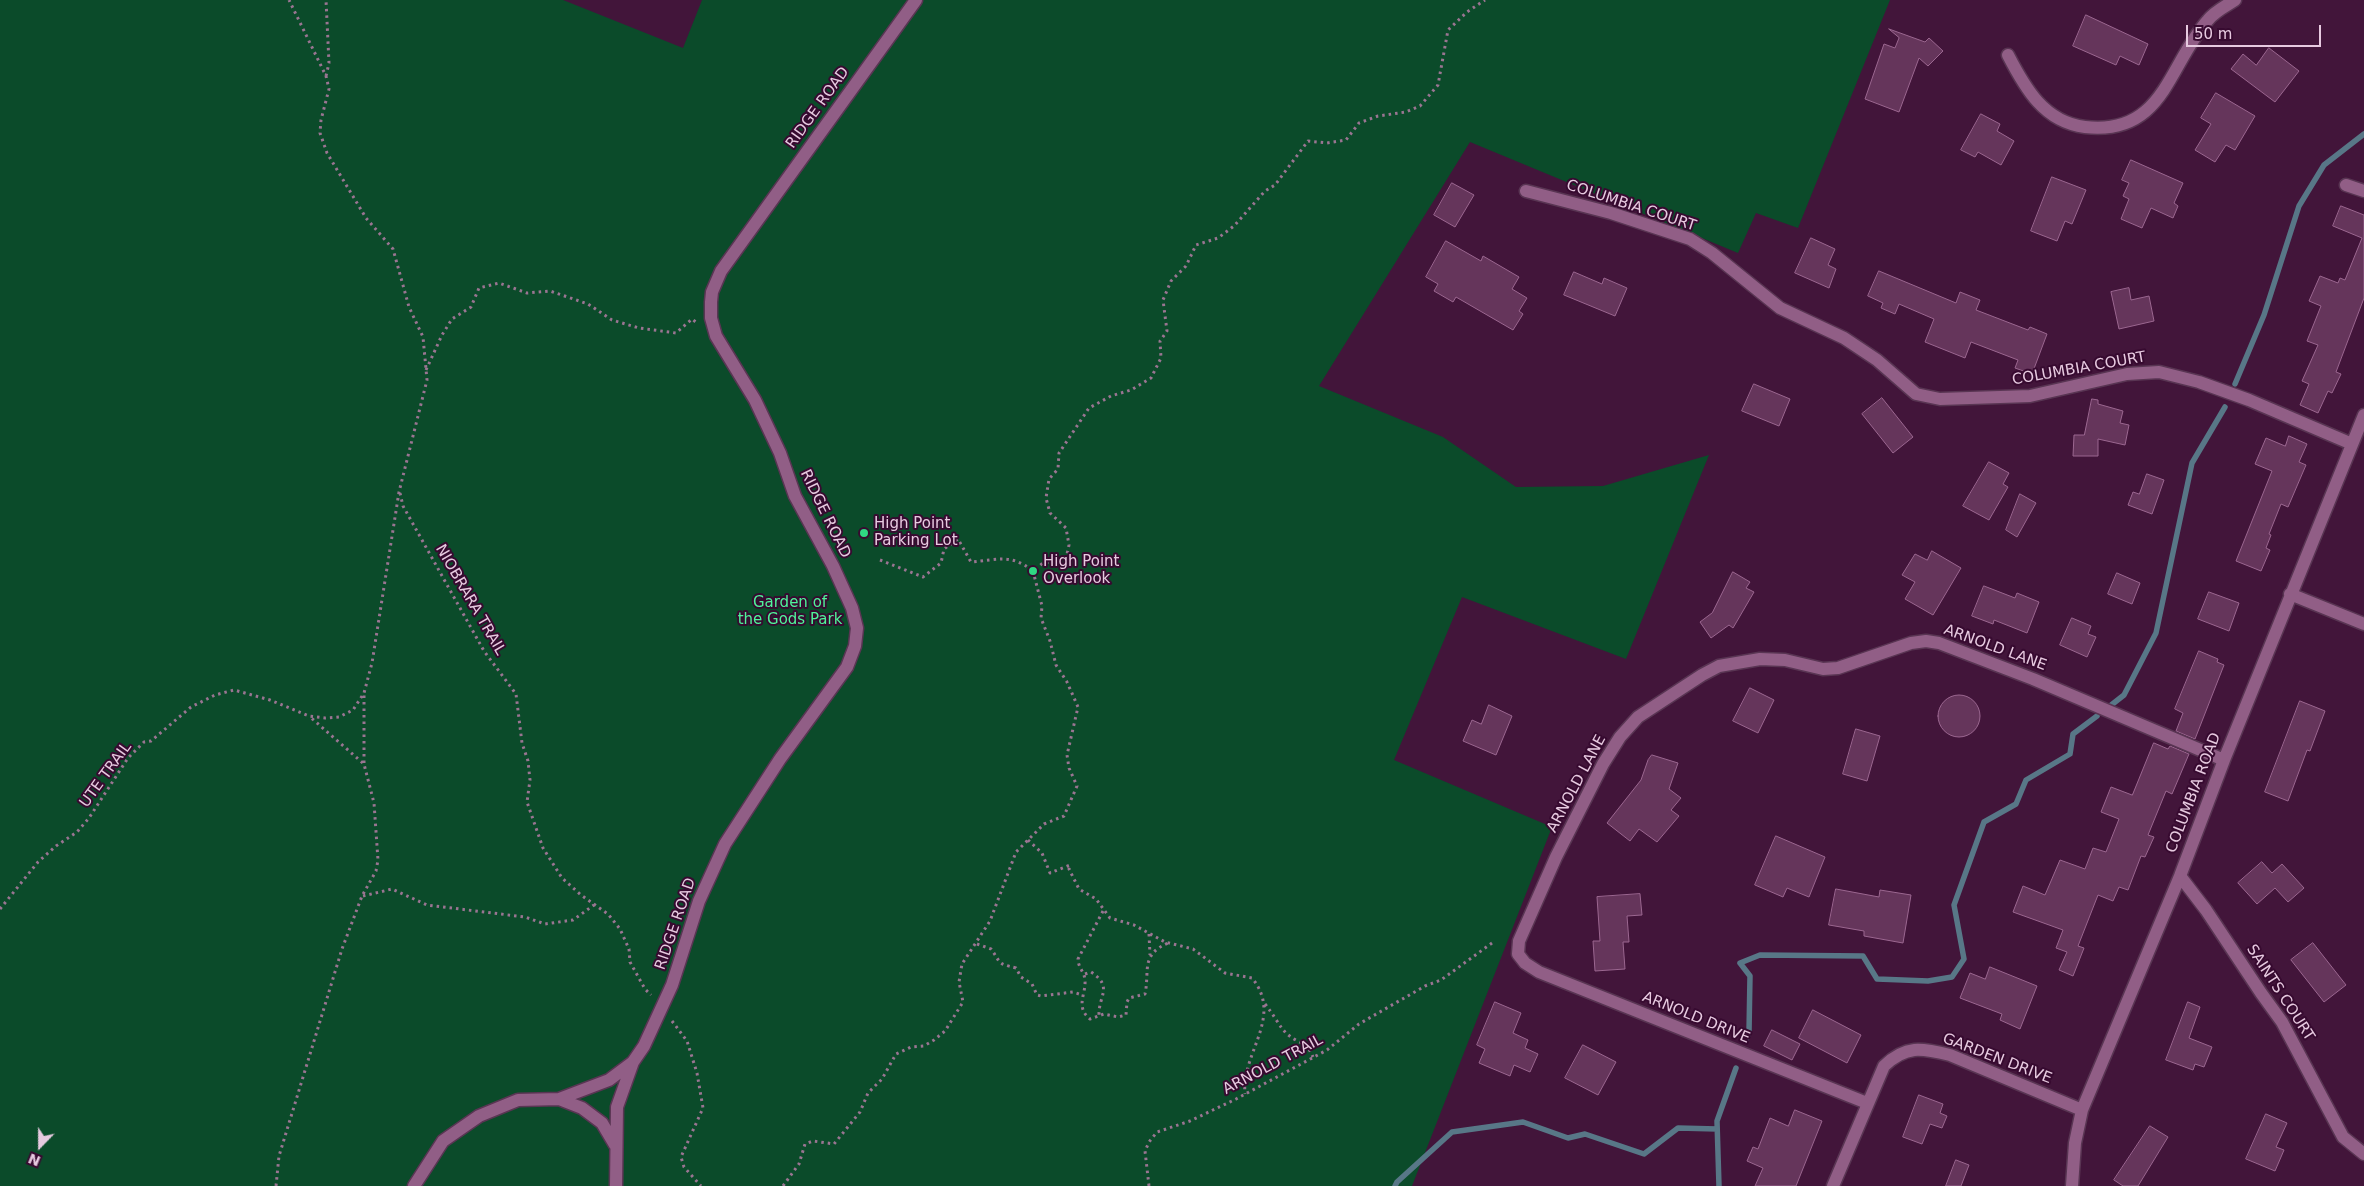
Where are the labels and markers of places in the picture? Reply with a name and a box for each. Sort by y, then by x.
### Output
place label: High Point Parking Lot [874,515,958,550]
marker: High Point Parking Lot [858,527,870,539]
place label: High Point Overlook [1043,553,1119,588]
marker: High Point Overlook [1027,565,1039,577]

